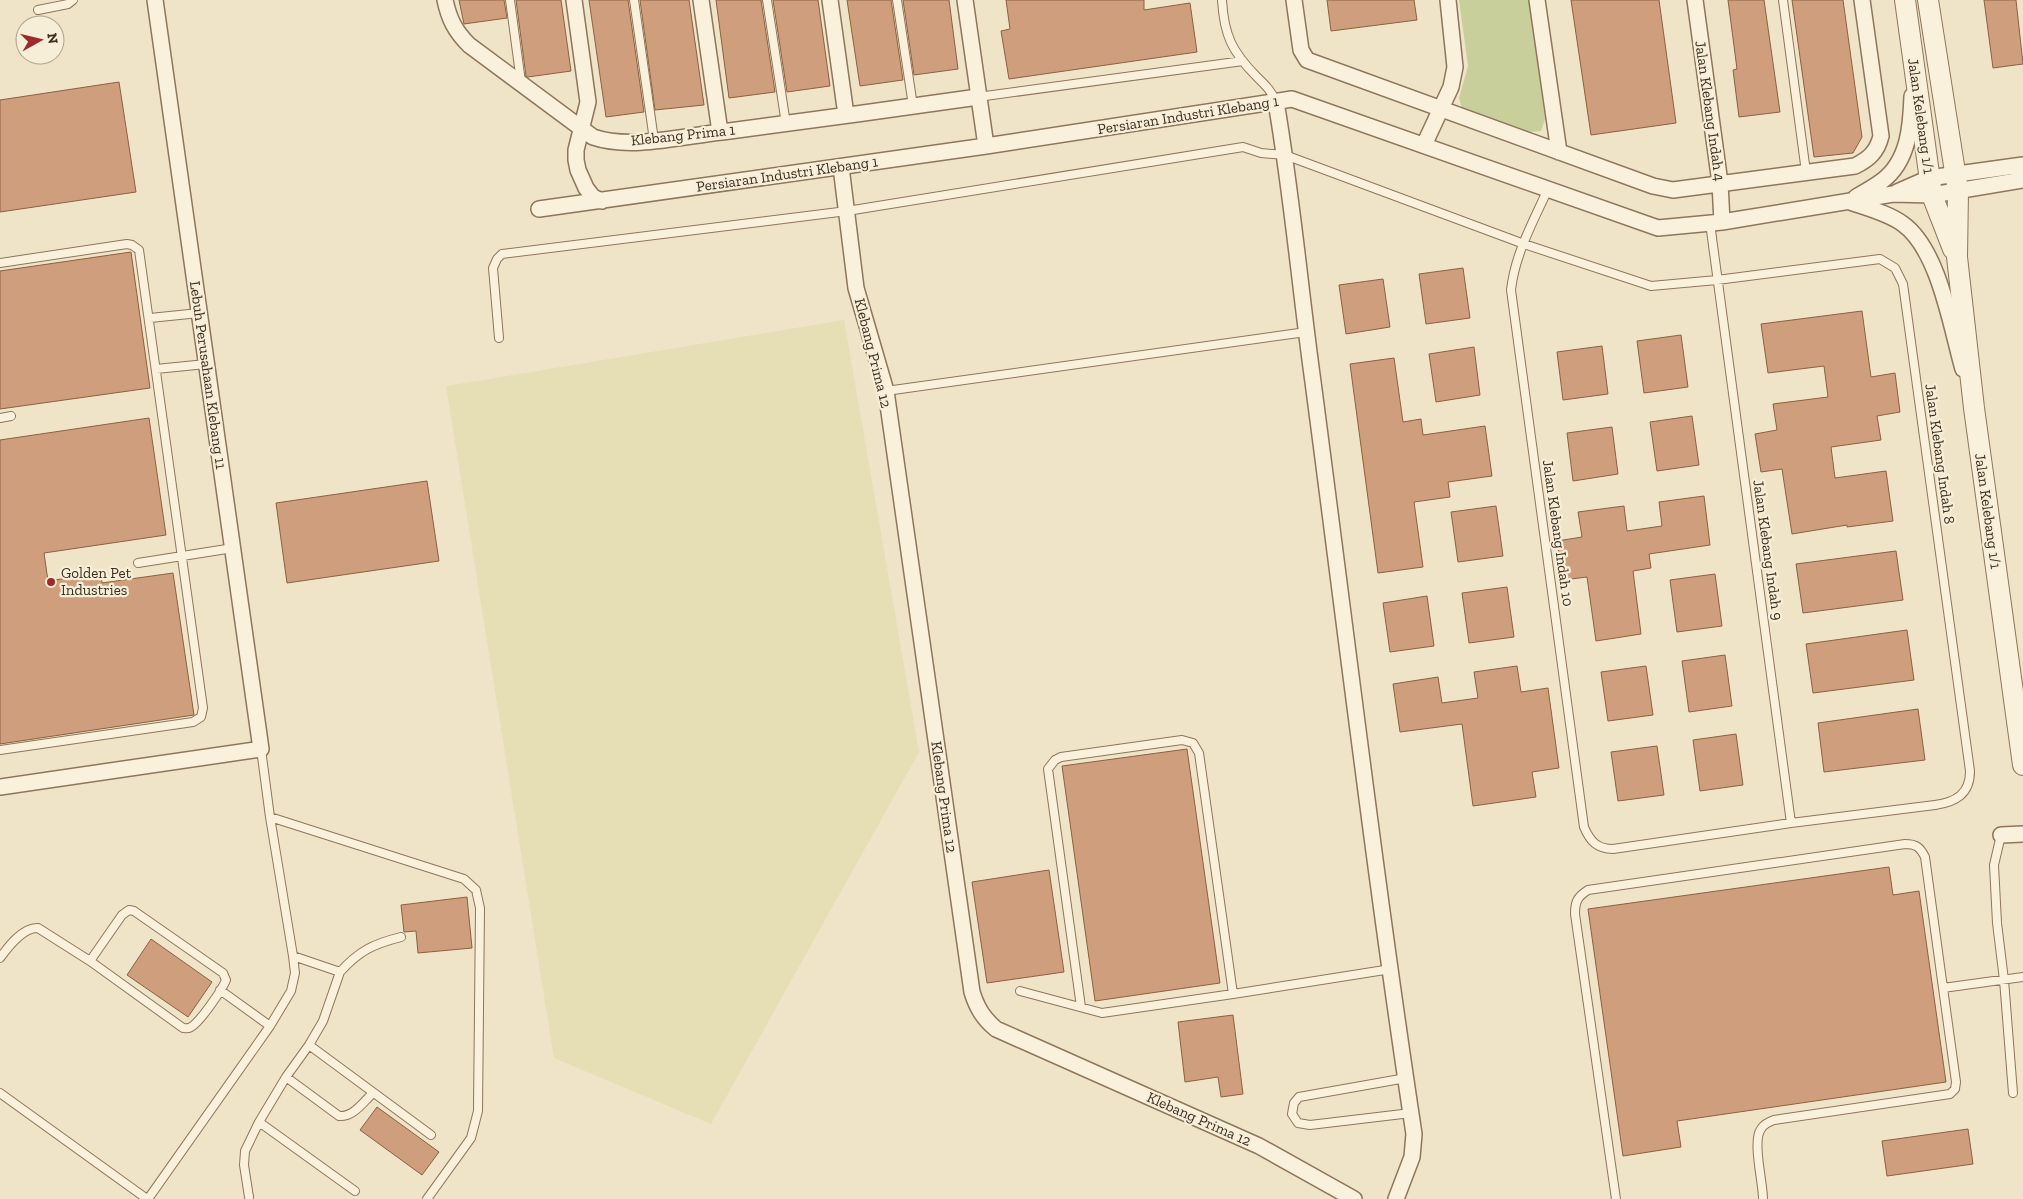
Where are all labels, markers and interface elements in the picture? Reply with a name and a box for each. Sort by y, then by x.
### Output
north arrow [15,15,65,65]
text: N [43,32,62,45]
street label: Jalan Klebang Indah 4 [1691,40,1729,182]
street label: Jalan Kelebang 1/1 [1904,57,1938,175]
street label: Persiaran Industri Klebang 1 [1096,92,1280,138]
street label: Klebang Prima 1 [630,121,736,149]
street label: Persiaran Industri Klebang 1 [695,152,879,196]
street label: Lebuh Perusahaan Klebang 11 [186,280,230,470]
street label: Klebang Prima 12 [851,296,895,410]
street label: Jalan Klebang Indah 8 [1921,383,1959,525]
street label: Jalan Kelebang 1/1 [1971,452,2005,570]
street label: Jalan Klebang Indah 10 [1539,458,1577,608]
street label: Jalan Klebang Indah 9 [1749,479,1787,621]
place label: Golden Pet Industries [61,564,132,599]
marker: Golden Pet Industries [45,576,57,588]
street label: Klebang Prima 12 [927,740,961,854]
street label: Klebang Prima 12 [1144,1088,1254,1150]

